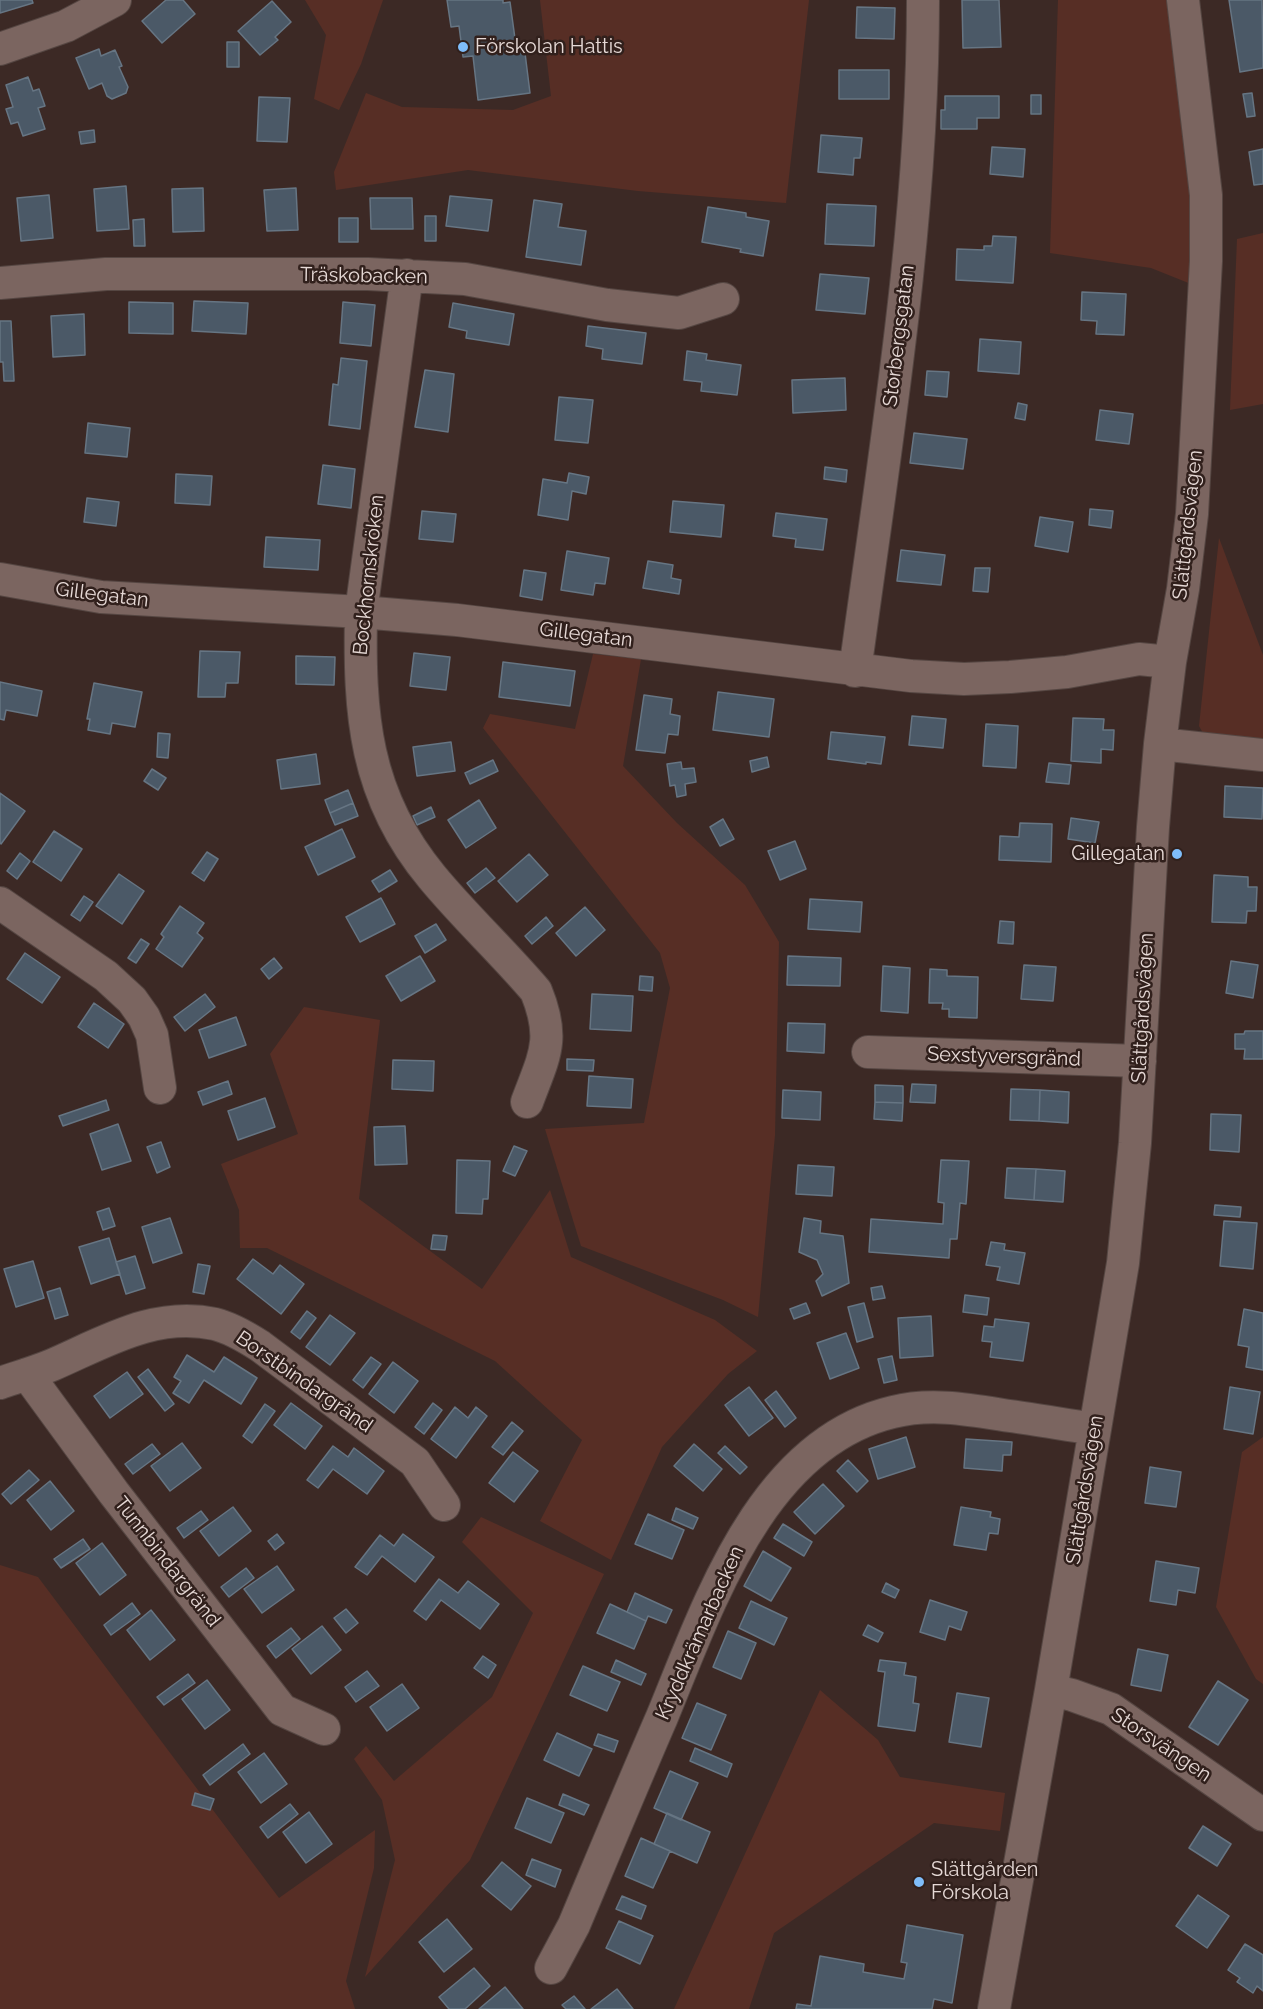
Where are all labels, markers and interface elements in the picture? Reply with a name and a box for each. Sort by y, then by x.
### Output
place label: Förskolan Hattis [475,35,623,59]
marker: Förskolan Hattis [456,40,470,54]
street label: Träskobacken [300,263,428,289]
street label: Storbergsgatan [878,264,920,408]
street label: Slättgårdsvägen [1168,449,1208,601]
street label: Bockhornskröken [349,494,389,656]
street label: Gillegatan [54,577,150,613]
street label: Gillegatan [538,617,634,653]
place label: Gillegatan [1071,842,1165,866]
marker: Gillegatan [1170,847,1184,861]
street label: Slättgårdsvägen [1127,932,1159,1084]
street label: Sexstyversgränd [927,1042,1081,1072]
street label: Borstbindargränd [231,1326,377,1438]
street label: Slättgårdsvägen [1061,1414,1109,1566]
street label: Tunnbindargränd [109,1492,225,1632]
street label: Kryddkrämarbacken [651,1542,749,1724]
street label: Storsvängen [1106,1703,1216,1787]
place label: Slättgården Förskola [931,1858,1038,1905]
marker: Slättgården Förskola [912,1875,926,1889]

